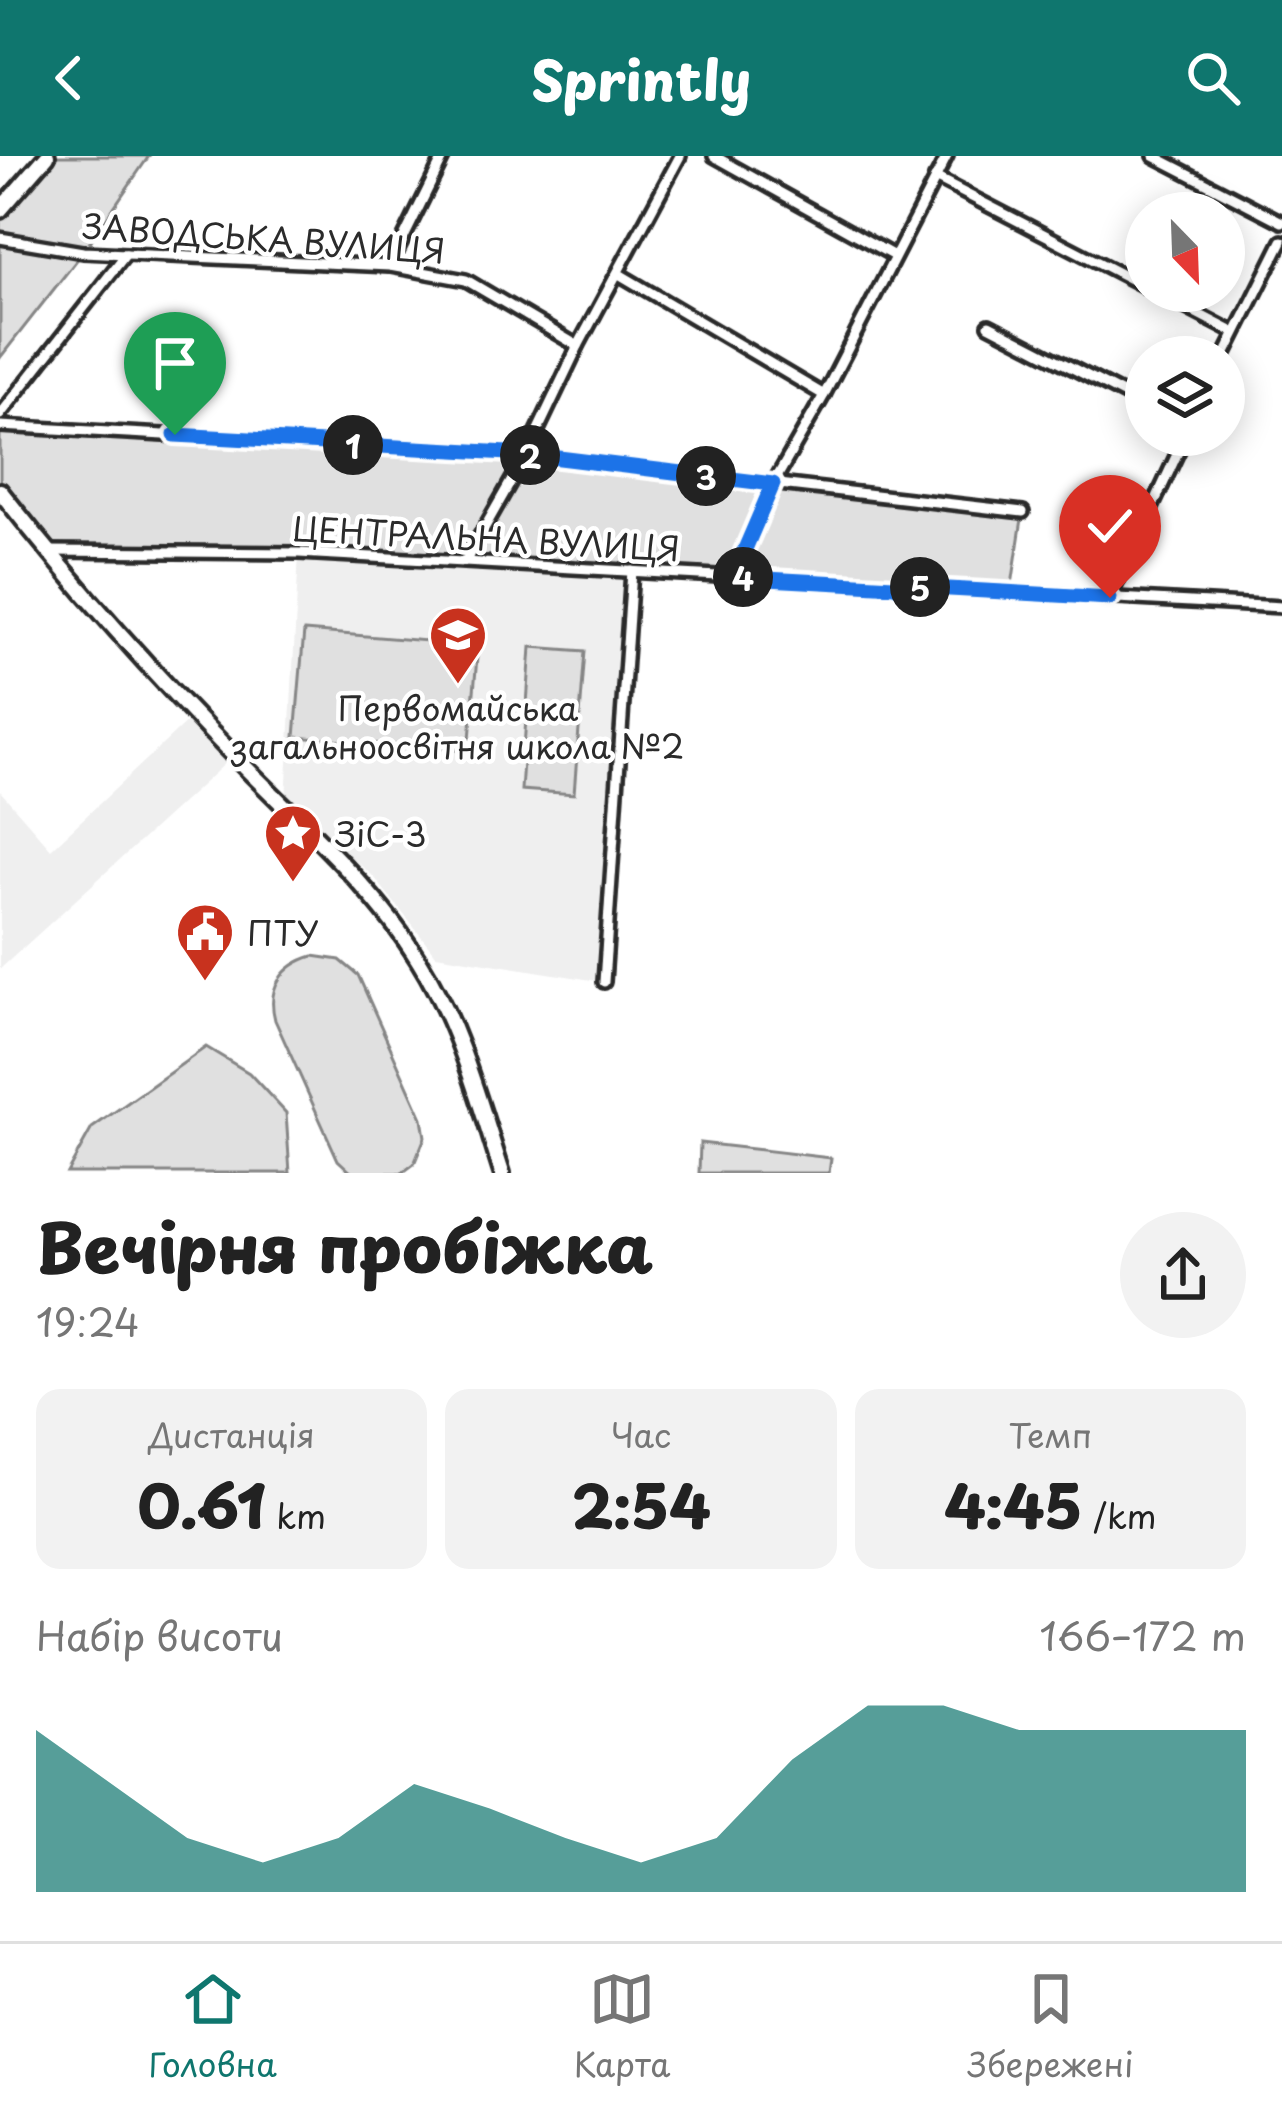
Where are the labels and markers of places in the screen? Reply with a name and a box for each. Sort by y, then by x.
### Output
pin [124,312,226,435]
pin: 1 [323,415,383,475]
pin: 2 [500,425,560,485]
pin: 3 [676,446,736,506]
pin [1059,475,1161,598]
pin: 4 [713,547,773,607]
pin: 5 [890,557,950,617]
school or university icon: Первомайська загальноосвітня школа №2 [427,604,489,686]
place label: Первомайська загальноосвітня школа №2 [231,682,684,770]
place icon: ЗіС-3 [262,802,324,884]
place label: ЗіС-3 [335,808,426,858]
public building icon: ПТУ [174,901,236,983]
place label: ПТУ [247,907,319,957]

